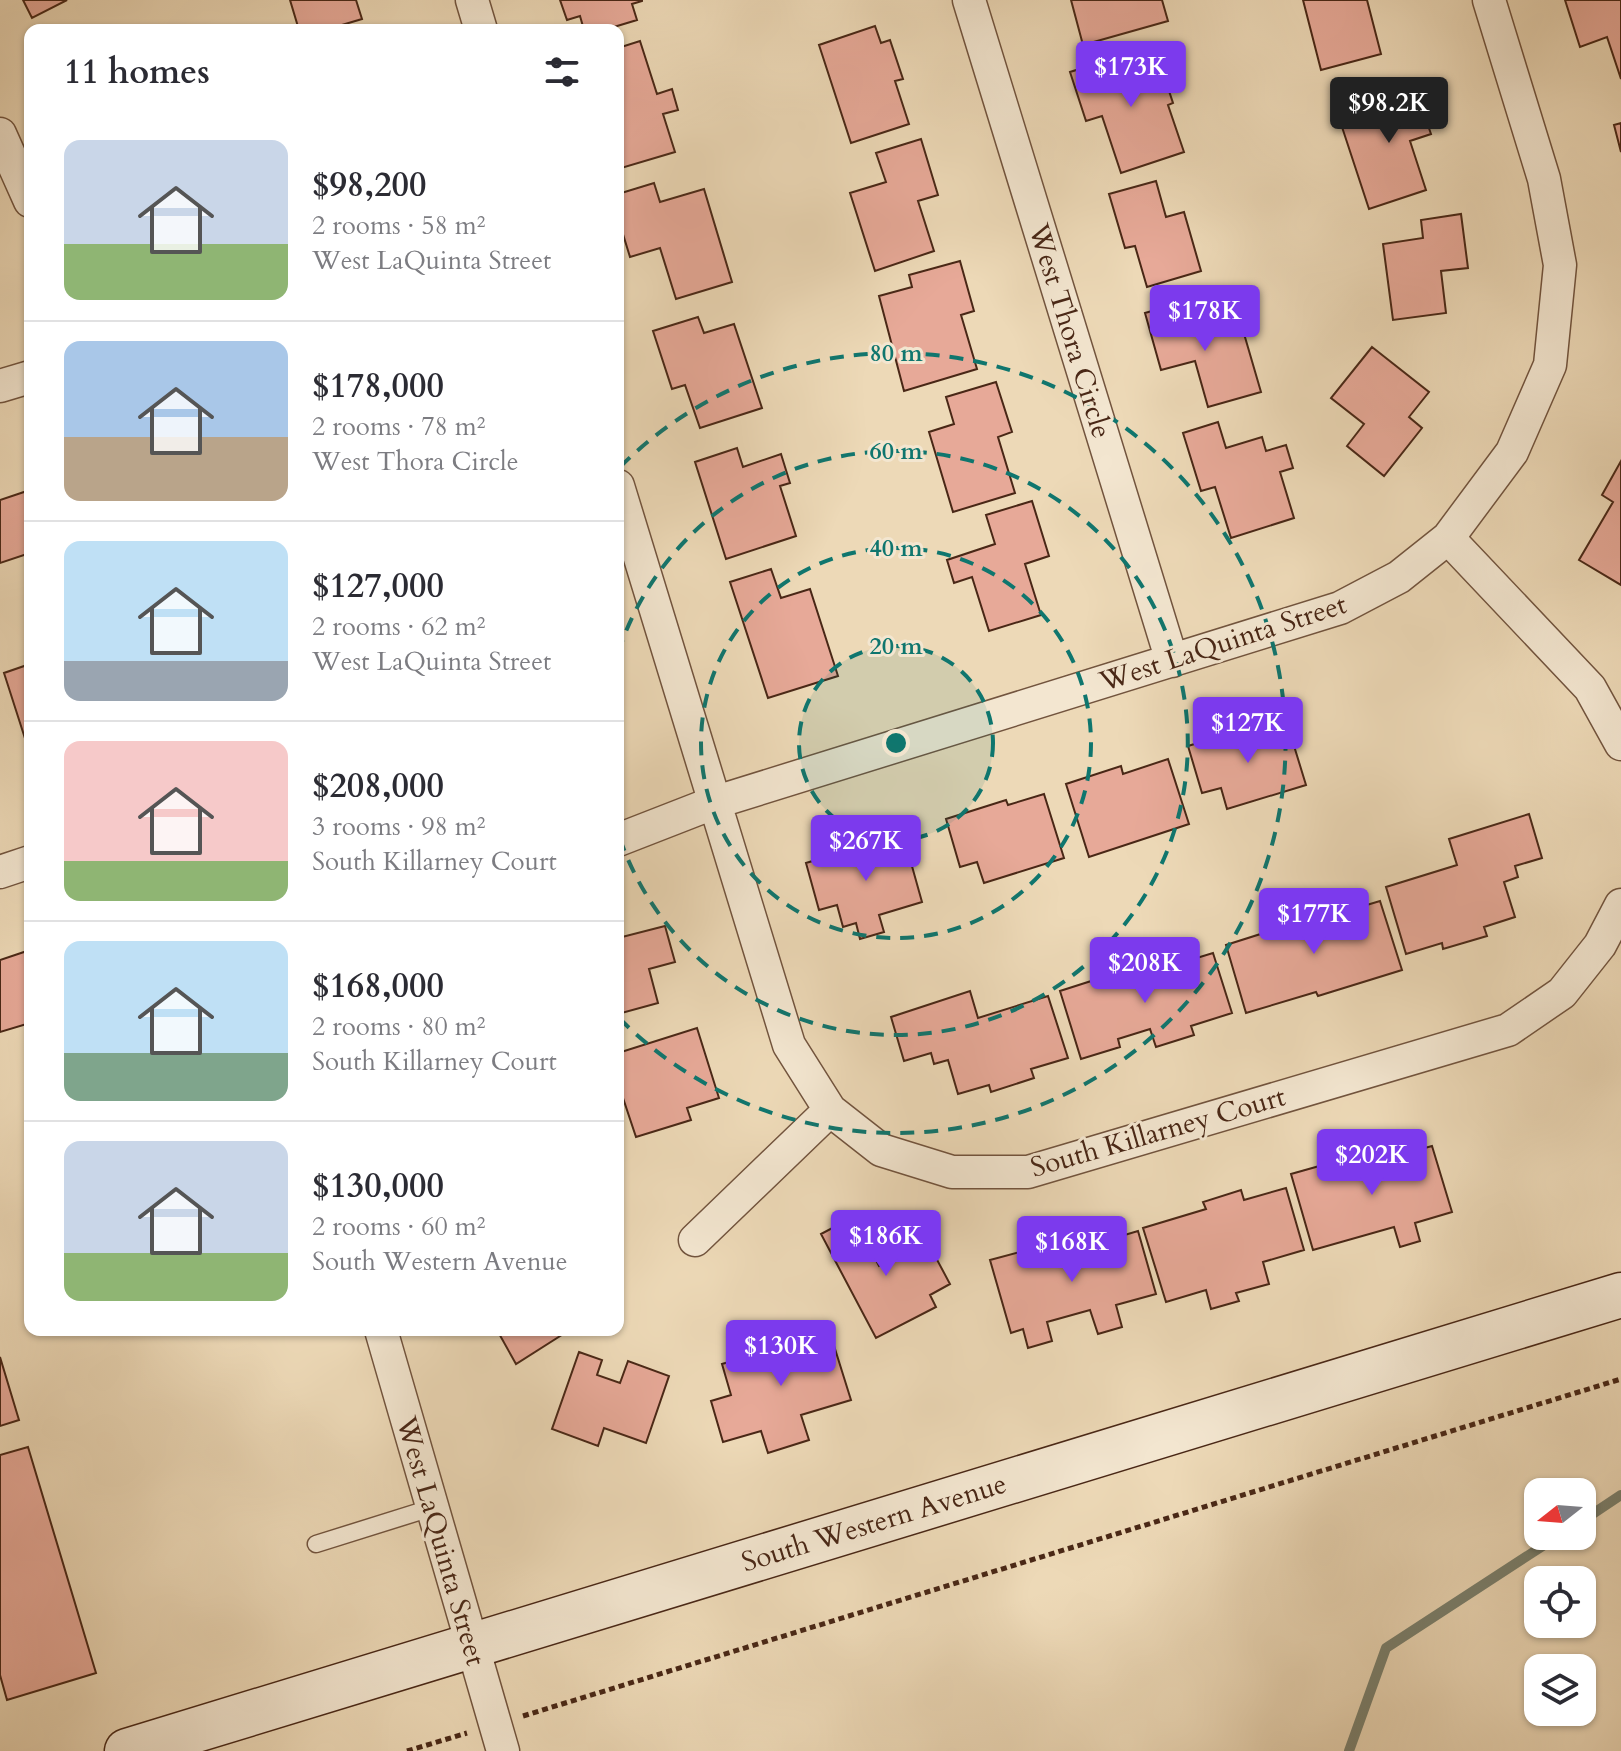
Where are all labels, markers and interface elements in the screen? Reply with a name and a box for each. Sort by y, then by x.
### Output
pin: $173K [1075,41,1187,109]
text: 11 homes [64,49,210,95]
text: $173K [1094,49,1168,84]
icon: filters [540,50,584,94]
pin: $98.2K [1324,77,1454,145]
text: $98.2K [1348,85,1430,120]
text: $98,200 [312,162,426,208]
icon: home [128,172,224,268]
text: 2 rooms · 58 m² [312,208,485,243]
street label: West Thora Circle [1019,218,1121,443]
text: West LaQuinta Street [312,243,551,278]
pin: $178K [1149,285,1261,353]
text: $178K [1168,293,1242,328]
text: 80 m [869,337,923,370]
text: $178,000 [312,363,444,409]
icon: home [128,373,224,469]
text: 2 rooms · 78 m² [312,409,485,444]
text: 60 m [869,435,923,468]
text: West Thora Circle [312,444,518,479]
text: 40 m [869,532,923,565]
text: $127,000 [312,563,444,609]
icon: home [128,573,224,669]
street label: West LaQuinta Street [1094,585,1351,701]
text: 2 rooms · 62 m² [312,609,485,644]
text: 20 m [869,630,923,663]
text: West LaQuinta Street [312,644,551,679]
pin: $127K [1192,697,1304,765]
text: $127K [1211,705,1285,740]
centre of rings [882,729,910,757]
text: $208,000 [312,763,444,809]
icon: home [128,773,224,869]
text: 3 rooms · 98 m² [312,809,485,844]
pin: $267K [810,815,922,883]
text: $267K [829,823,903,858]
text: South Killarney Court [312,844,557,879]
pin: $177K [1258,888,1370,956]
text: $177K [1277,896,1351,931]
pin: $208K [1089,937,1201,1005]
text: $208K [1108,945,1182,980]
text: $168,000 [312,963,444,1009]
icon: home [128,973,224,1069]
text: 2 rooms · 80 m² [312,1009,485,1044]
text: South Killarney Court [312,1044,557,1079]
street label: South Killarney Court [1026,1077,1290,1187]
pin: $202K [1316,1129,1428,1197]
text: $202K [1335,1137,1409,1172]
text: $130,000 [312,1163,444,1209]
icon: home [128,1173,224,1269]
text: 2 rooms · 60 m² [312,1209,485,1244]
pin: $186K [830,1210,942,1278]
pin: $168K [1016,1216,1128,1284]
text: $186K [849,1218,923,1253]
text: $168K [1035,1224,1109,1259]
text: South Western Avenue [312,1244,568,1279]
pin: $130K [725,1320,837,1388]
text: $130K [744,1328,818,1363]
street label: West LaQuinta Street [387,1411,495,1670]
street label: South Western Avenue [737,1465,1011,1581]
north arrow [1524,1478,1596,1550]
map controls [1524,1478,1596,1726]
button: locate [1524,1566,1596,1638]
button: layers [1524,1654,1596,1726]

